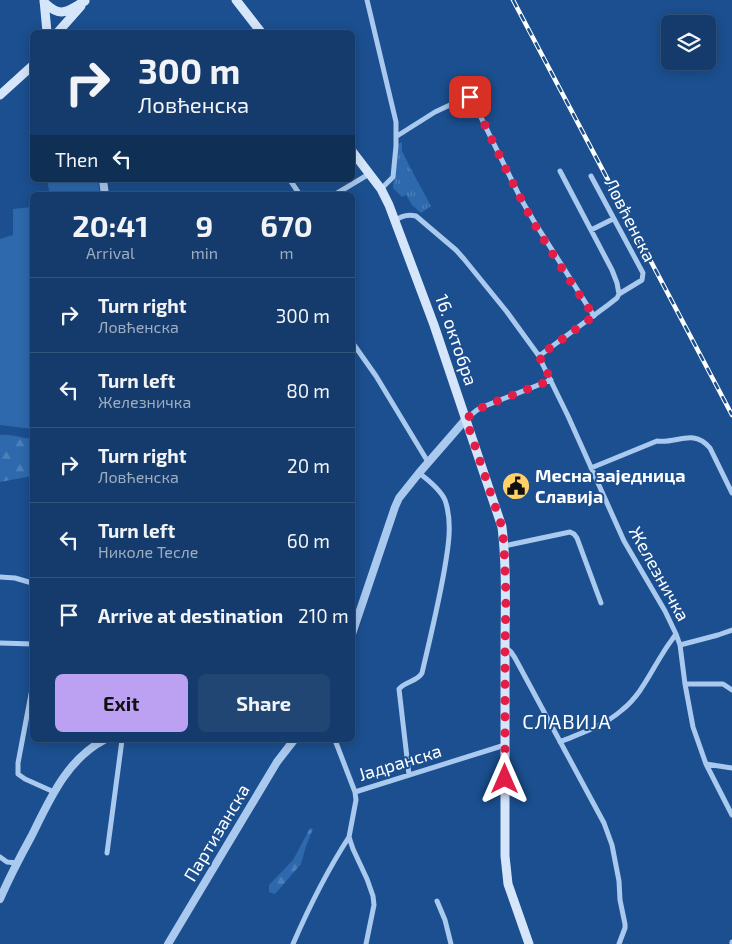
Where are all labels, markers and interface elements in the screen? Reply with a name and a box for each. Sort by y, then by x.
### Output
map controls [661,15,716,70]
button: layers [661,15,716,70]
text: 300 m [138,49,240,91]
icon: right [55,50,120,115]
pin [449,76,491,118]
icon: arrive [456,83,484,111]
text: Ловћенска [138,91,249,117]
icon: left [108,145,136,173]
text: Then [55,148,98,171]
street label: Ловћенска [600,174,661,265]
text: 20:41 [72,207,148,243]
text: 9 [195,207,213,243]
text: 670 [260,207,313,243]
text: Arrival [86,243,135,262]
text: min [191,243,218,262]
text: m [279,243,293,262]
street label: 16. октобра [431,291,483,388]
text: Turn right [98,294,186,317]
icon: right [55,301,83,329]
text: 300 m [276,304,330,327]
text: Ловћенска [98,317,179,336]
text: Turn left [98,369,175,392]
icon: left [55,376,83,404]
text: 80 m [286,379,330,402]
text: Железничка [98,392,191,411]
text: Turn right [98,444,186,467]
icon: right [55,451,83,479]
text: 20 m [287,454,330,477]
place label: Месна заједница Славија [535,464,686,507]
text: Ловћенска [98,467,179,486]
public building icon: Месна заједница Славија [501,471,531,501]
text: Turn left [98,519,175,542]
street label: Железничка [625,522,695,625]
icon: left [55,526,83,554]
text: 60 m [287,529,330,552]
text: Николе Тесле [98,542,198,561]
icon: arrive [55,601,83,629]
text: Arrive at destination [98,604,283,627]
text: 210 m [298,604,349,627]
button: Exit [55,674,188,732]
button: Share [198,674,330,732]
district label: СЛАВИЈА [522,709,612,733]
street label: Јадранска [355,739,444,785]
position arrow [478,752,530,804]
street label: Партизанска [178,780,254,885]

